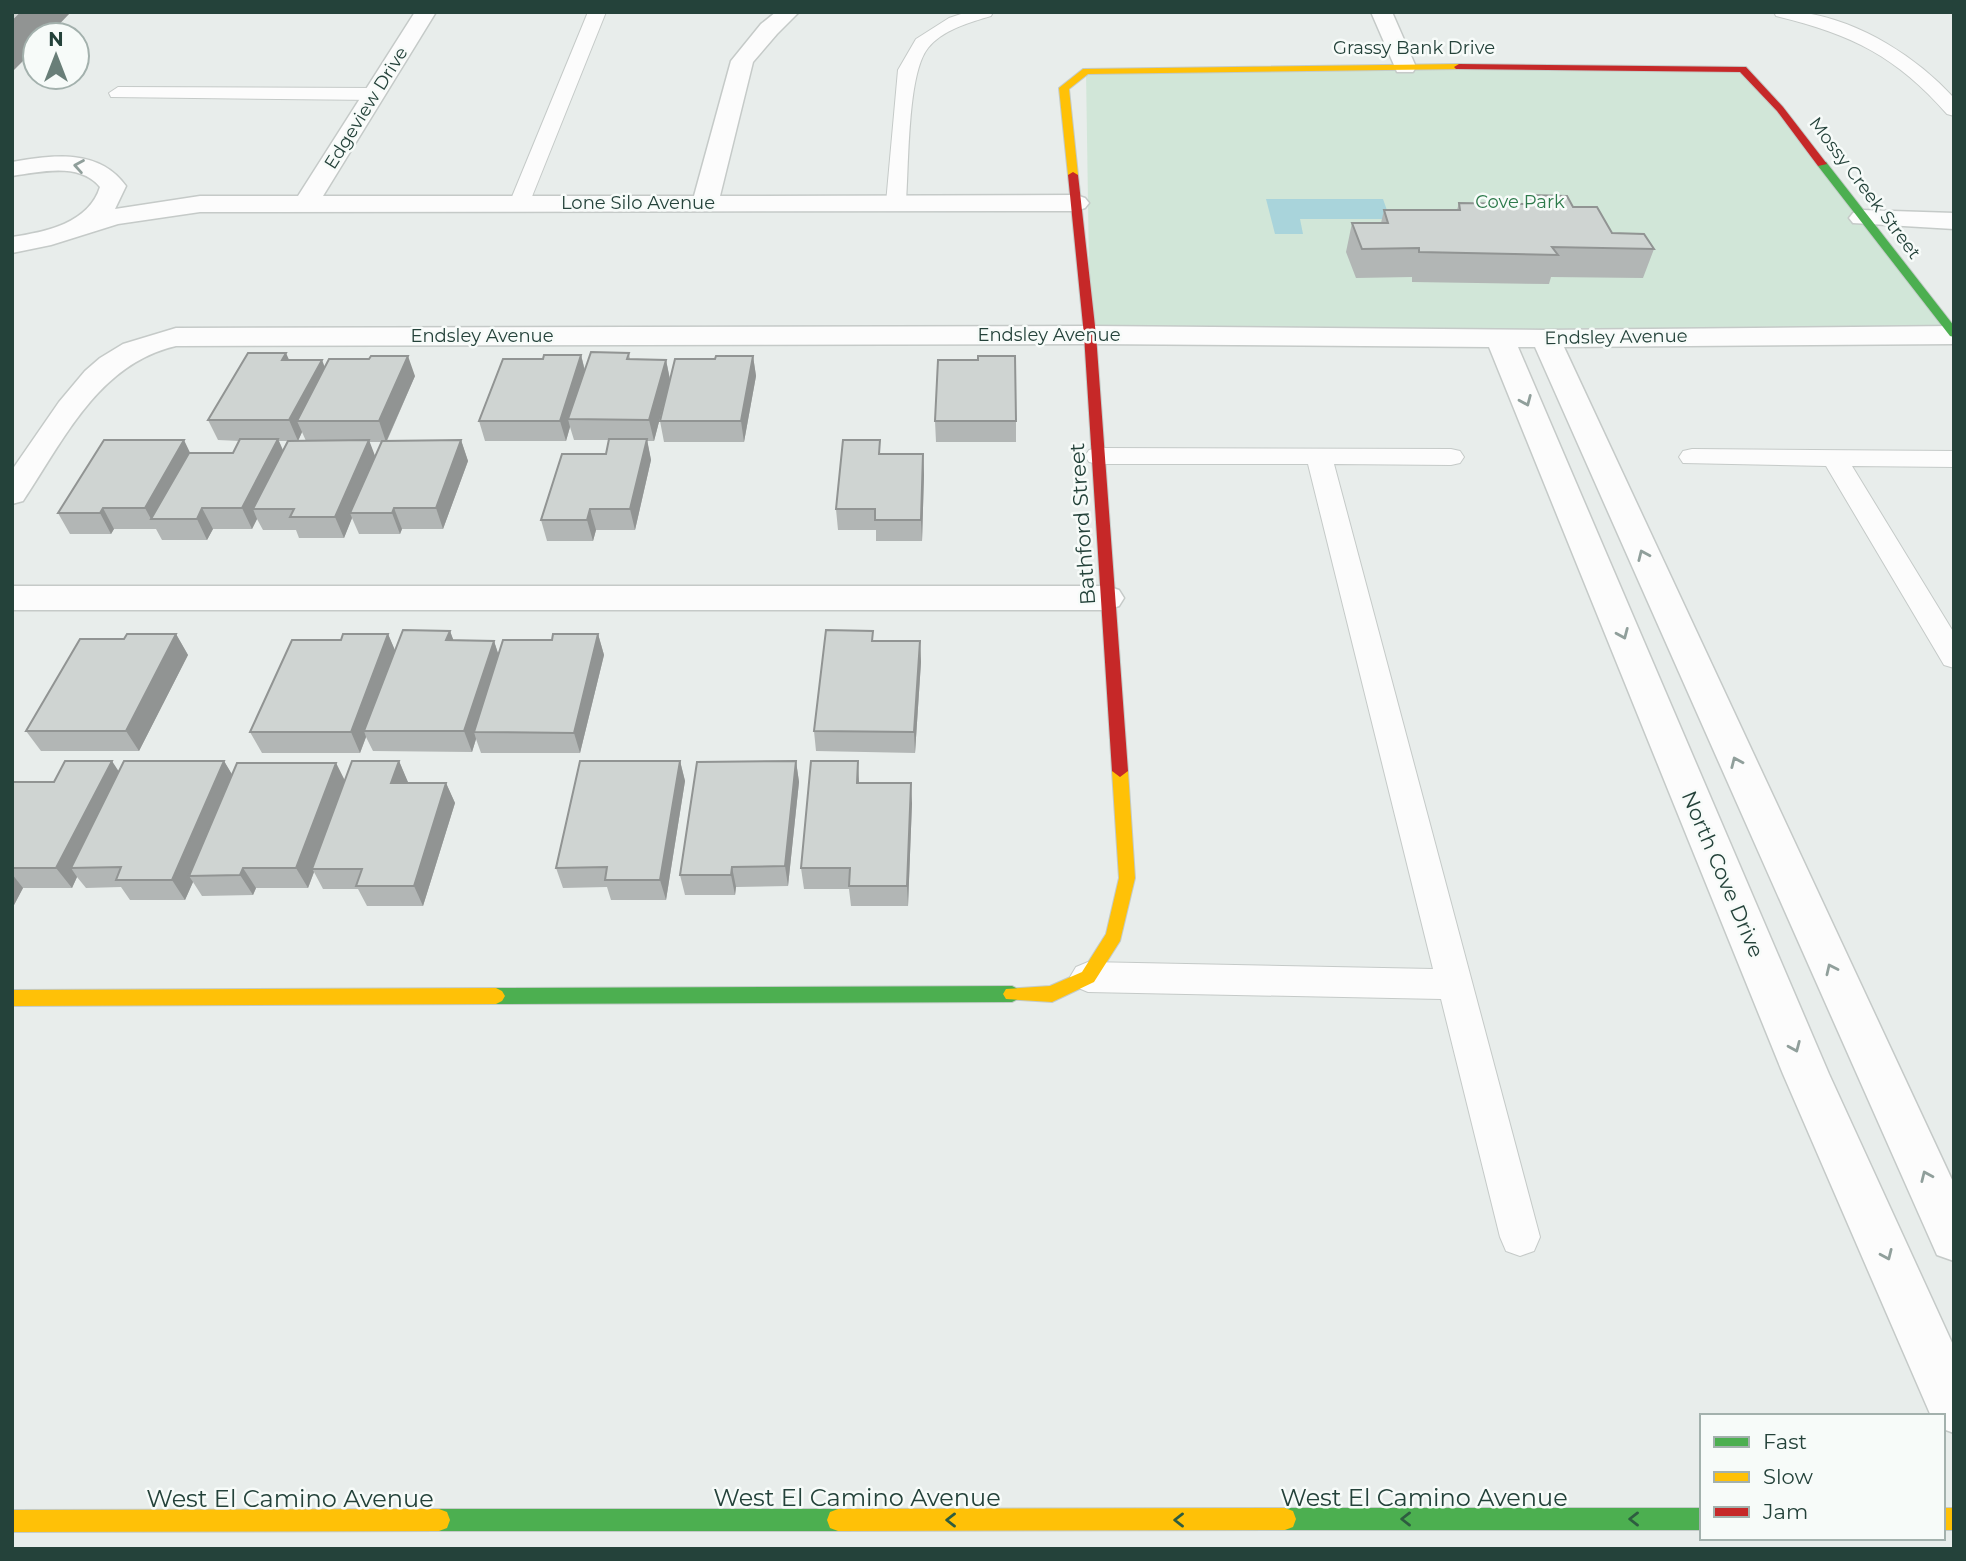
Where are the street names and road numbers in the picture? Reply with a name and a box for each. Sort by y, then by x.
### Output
street label: Grassy Bank Drive [1333,37,1495,59]
street label: Edgeview Drive [320,43,413,173]
street label: Mossy Creek Street [1804,113,1926,263]
street label: Lone Silo Avenue [561,192,715,214]
street label: Endsley Avenue [977,324,1121,346]
street label: Endsley Avenue [410,325,554,347]
street label: Endsley Avenue [1544,325,1688,349]
street label: Bathford Street [1064,442,1100,606]
street label: North Cove Drive [1677,787,1769,961]
street label: West El Camino Avenue [713,1483,1001,1512]
street label: West El Camino Avenue [1280,1483,1568,1512]
street label: West El Camino Avenue [146,1484,434,1513]

